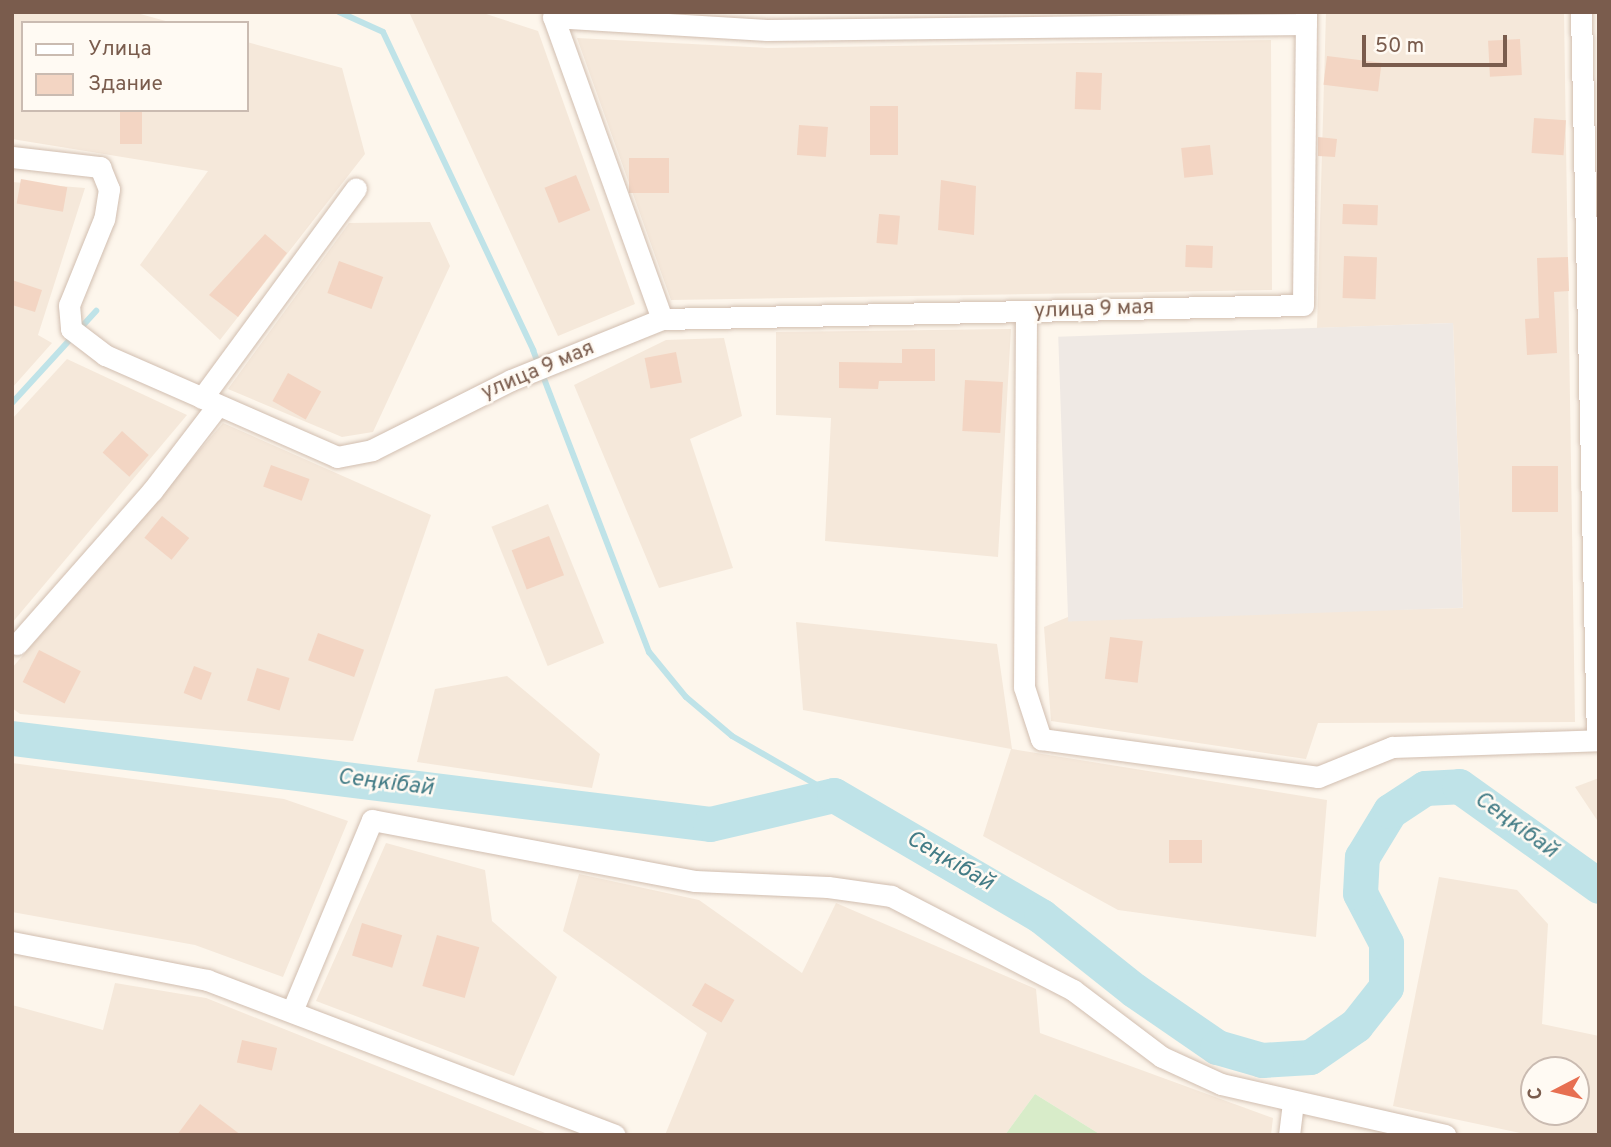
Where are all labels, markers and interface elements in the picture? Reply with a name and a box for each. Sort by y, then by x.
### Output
legend [21,21,248,112]
scale bar [1366,21,1511,65]
text: 50 m [1375,33,1424,60]
text: Улица [88,36,152,63]
text: Здание [88,71,163,98]
street label: улица 9 мая [1034,295,1154,325]
street label: улица 9 мая [478,336,598,406]
water label: Сеңкібай [336,764,434,804]
water label: Сеңкібай [1468,787,1562,865]
water label: Сеңкібай [900,826,998,898]
north arrow [1520,1056,1590,1126]
text: С [1523,1086,1549,1101]

